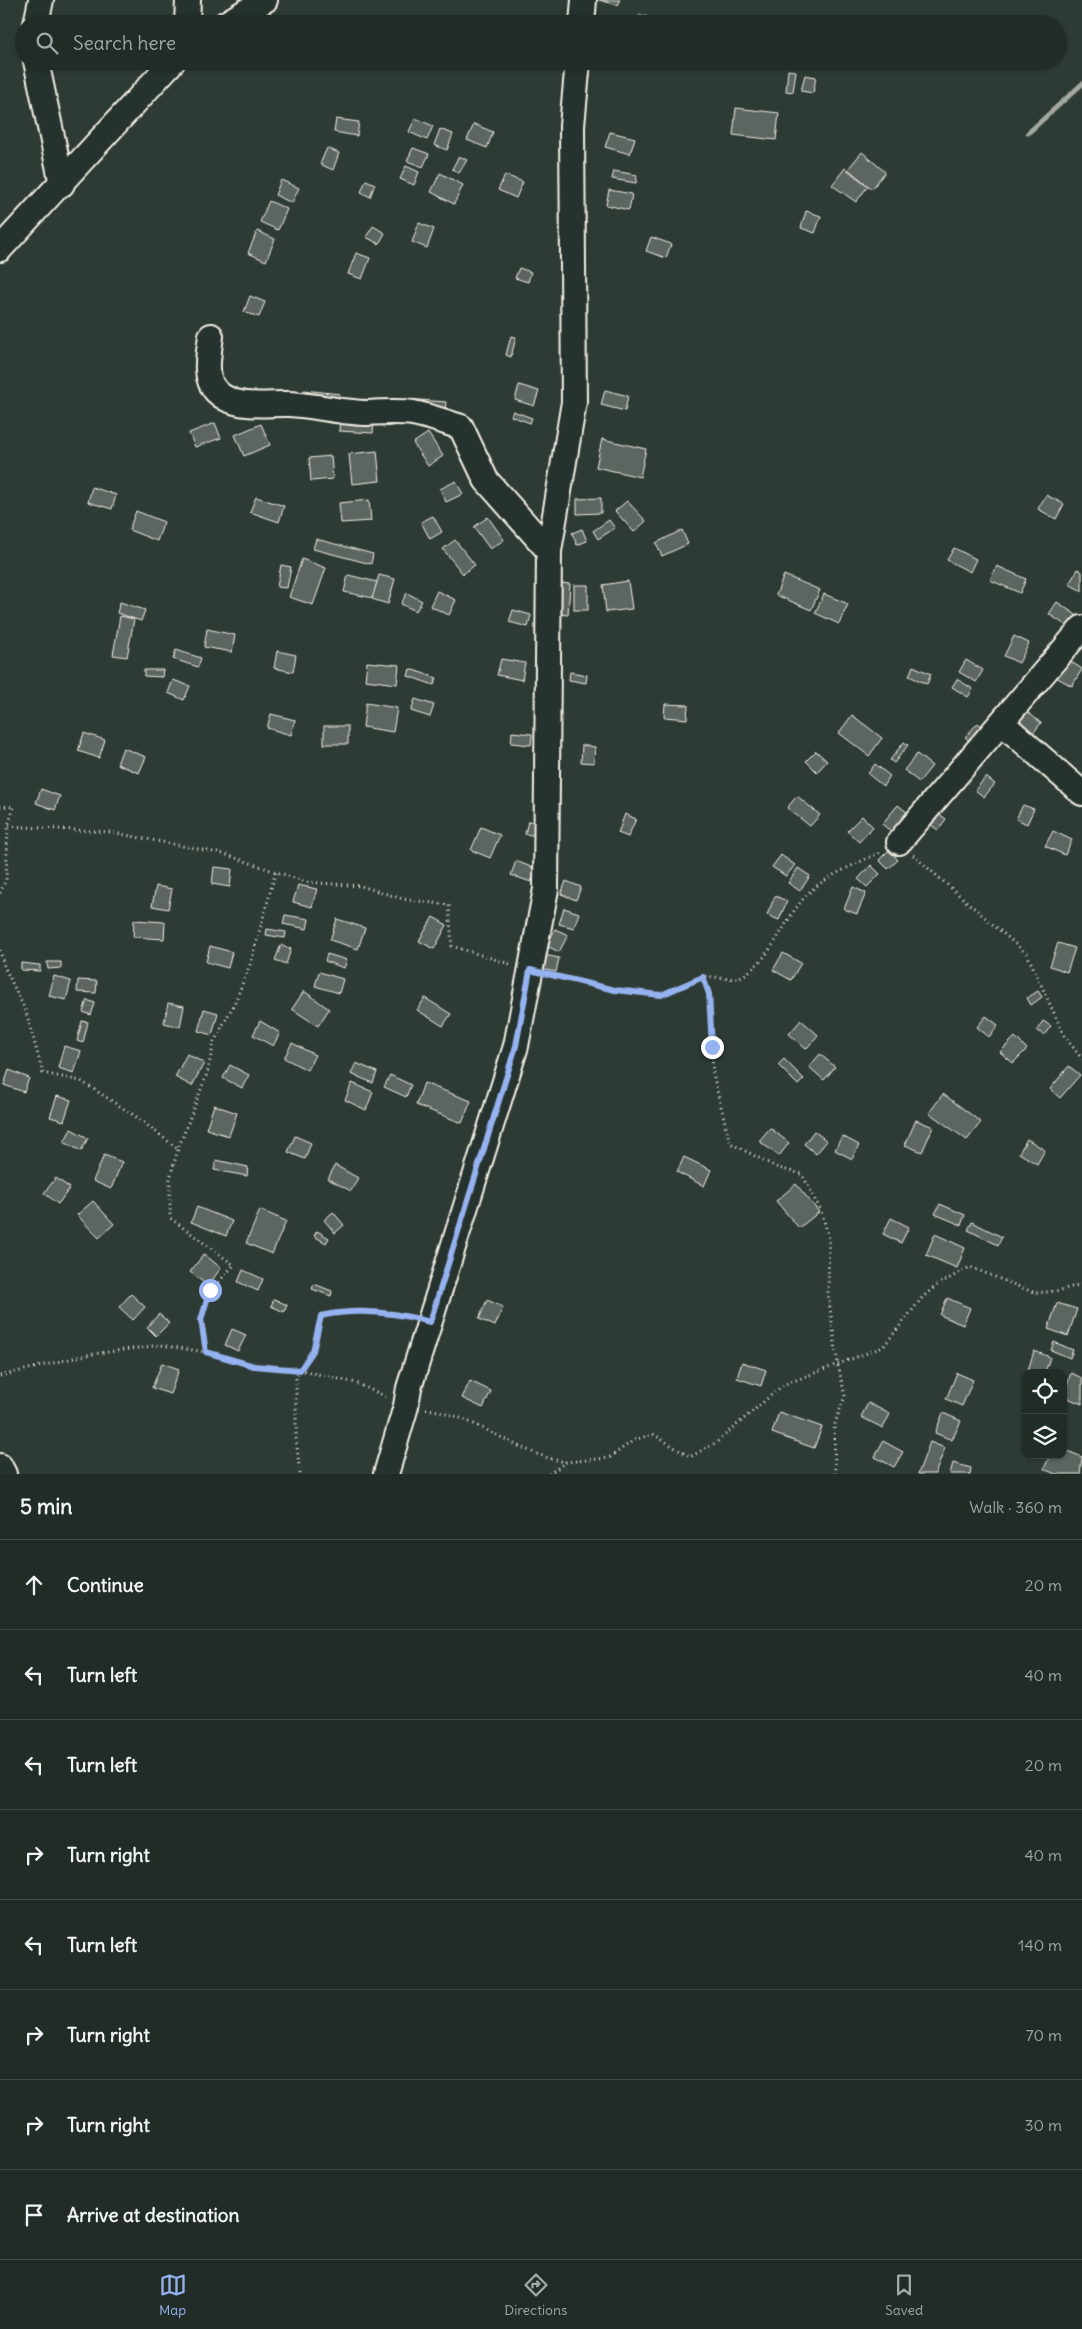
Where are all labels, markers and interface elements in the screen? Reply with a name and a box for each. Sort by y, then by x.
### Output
search box [15,15,1067,70]
icon: search [33,29,61,57]
text: Search here [73,31,176,55]
route end [701,1036,724,1059]
route start [199,1279,222,1302]
map controls [1022,1369,1067,1459]
button: locate [1022,1369,1067,1414]
button: layers [1022,1414,1067,1459]
text: 5 min [20,1493,72,1520]
text: Walk · 360 m [969,1497,1062,1517]
icon: ahead [20,1571,48,1599]
text: Continue [67,1573,144,1597]
text: 20 m [1025,1575,1062,1595]
icon: left [20,1661,48,1689]
text: Turn left [67,1663,137,1687]
text: 40 m [1024,1665,1062,1685]
icon: left [20,1751,48,1779]
text: Turn left [67,1753,137,1777]
text: 20 m [1025,1755,1062,1775]
icon: right [20,1841,48,1869]
text: Turn right [67,1843,150,1867]
text: 40 m [1024,1845,1062,1865]
icon: left [20,1931,48,1959]
text: Turn left [67,1933,137,1957]
text: 140 m [1018,1935,1062,1955]
icon: right [20,2021,48,2049]
text: Turn right [67,2023,150,2047]
text: 70 m [1026,2025,1062,2045]
icon: right [20,2111,48,2139]
text: Turn right [67,2113,150,2137]
text: 30 m [1025,2115,1062,2135]
icon: arrive [20,2201,48,2229]
text: Arrive at destination [67,2203,240,2227]
tab: Map [159,2271,187,2319]
tab: Directions [504,2271,567,2319]
tab: Saved [885,2271,923,2319]

